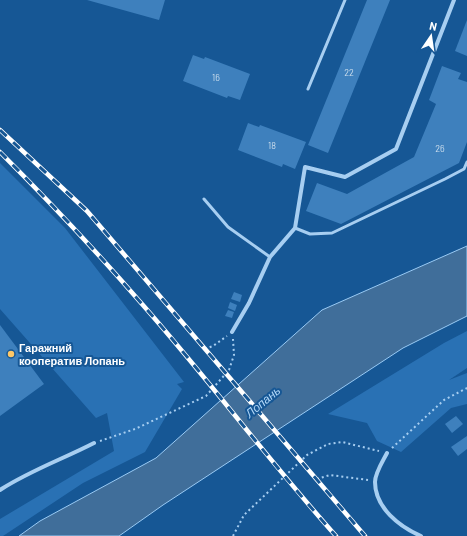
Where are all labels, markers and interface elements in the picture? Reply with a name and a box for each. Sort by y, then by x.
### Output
north arrow [411,16,451,56]
text: N [428,19,438,33]
house number: 22 [344,67,354,78]
house number: 16 [212,72,220,83]
house number: 18 [268,140,276,151]
house number: 26 [435,143,445,154]
place label: Гаражний кооператив Лопань [19,341,125,367]
marker: Гаражний кооператив Лопань [6,349,16,359]
water label: Лопань [241,383,283,420]

